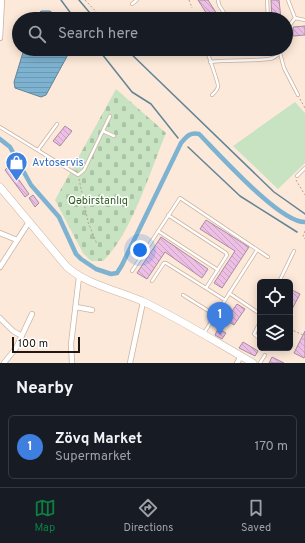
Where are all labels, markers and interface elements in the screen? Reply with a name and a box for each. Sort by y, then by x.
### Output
search box [12,12,293,56]
icon: search [26,23,48,45]
text: Search here [58,25,138,44]
shop icon: Avtoservis [4,149,30,182]
place label: Avtoservis [32,156,84,170]
park label: Qəbirstanlıq [68,194,128,208]
your location [130,240,150,260]
map controls [257,279,293,351]
button: locate [257,279,293,315]
pin: 1 [207,302,233,335]
button: layers [257,315,293,351]
scale bar [12,335,80,354]
text: 100 m [18,337,48,351]
text: Nearby [16,378,73,400]
text: Zövq Market [55,430,142,449]
text: 1 [27,439,33,455]
text: 170 m [254,439,288,455]
text: Supermarket [55,449,131,465]
tab: Map [34,497,56,535]
tab: Directions [123,497,173,535]
tab: Saved [241,497,271,535]

